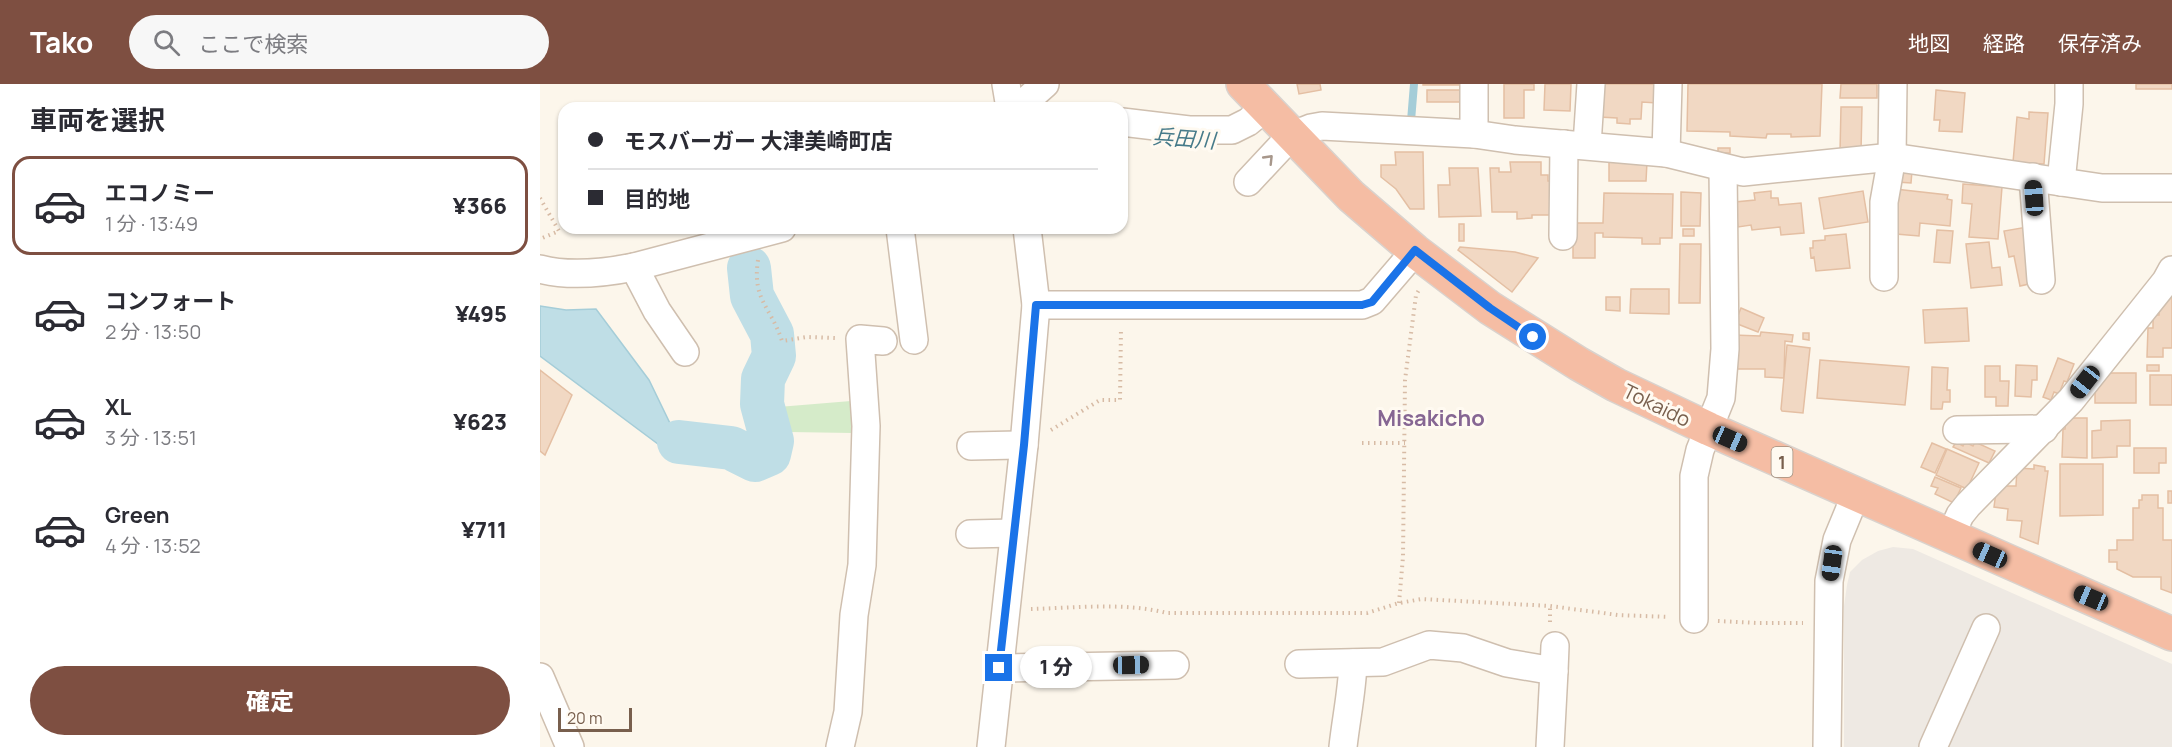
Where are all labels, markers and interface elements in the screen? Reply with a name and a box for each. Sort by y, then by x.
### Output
search box [129,15,549,69]
text: Tako [30,23,93,61]
icon: search [150,26,183,59]
text: ここで検索 [198,29,308,59]
text: 地図 [1908,29,1950,57]
text: 経路 [1983,29,2025,57]
text: 保存済み [2058,29,2142,57]
text: 車両を選択 [30,101,165,138]
water label: 兵田川 [1152,122,1218,154]
text: モスバーガー 大津美崎町店 [624,126,892,156]
one-way arrow [1262,156,1273,167]
text: エコノミー [105,178,215,208]
icon: car [33,179,87,233]
car [2024,179,2044,217]
text: 目的地 [624,184,690,214]
text: ¥366 [453,191,507,221]
text: 1 分 · 13:49 [105,210,198,237]
text: コンフォート [105,286,236,316]
icon: car [33,287,87,341]
text: ¥495 [455,299,507,329]
text: 2 分 · 13:50 [105,318,202,345]
route start [1519,323,1546,350]
car [2067,362,2103,402]
street label: Tokaido [1619,377,1695,433]
text: XL [105,392,131,422]
icon: car [33,395,87,449]
district label: Misakicho [1377,403,1485,433]
text: ¥623 [453,407,507,437]
car [1710,423,1750,455]
text: 3 分 · 13:51 [105,424,197,451]
road number: 1 [1772,447,1792,477]
text: Green [105,500,170,530]
icon: car [33,503,87,557]
text: ¥711 [461,515,507,545]
text: 4 分 · 13:52 [105,532,201,559]
car [1970,539,2010,571]
car [1821,544,1843,582]
car [2071,583,2111,613]
callout: 1 分 [1020,647,1092,689]
text: 1 分 [1039,653,1073,680]
route end [985,654,1012,681]
car [1113,656,1149,674]
button: 確定 [30,666,510,735]
scale bar [558,705,632,732]
text: 20 m [567,707,603,729]

